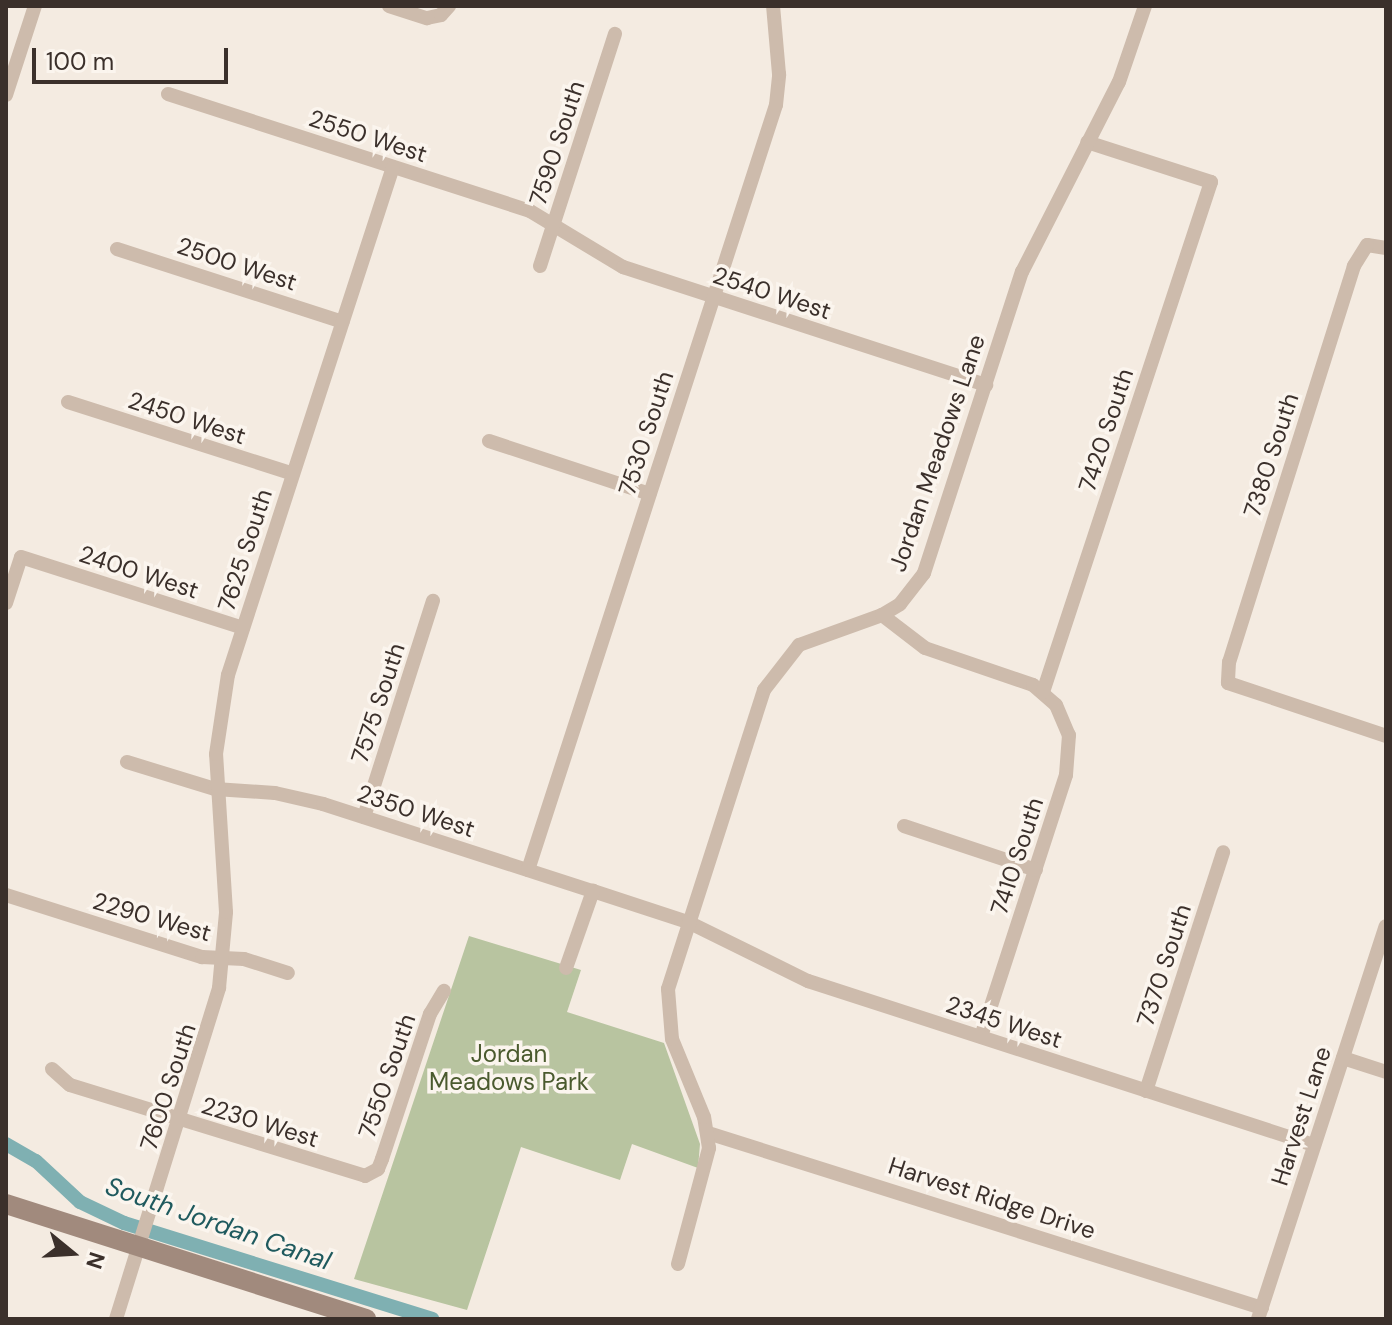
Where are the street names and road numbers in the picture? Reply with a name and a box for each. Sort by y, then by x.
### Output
street label: 7590 South [523,77,591,209]
street label: 2550 West [305,103,431,169]
street label: 2500 West [173,231,301,297]
street label: 2540 West [709,260,835,326]
street label: Jordan Meadows Lane [883,331,991,575]
street label: 7420 South [1073,365,1139,495]
street label: 7530 South [612,367,680,499]
street label: 2450 West [125,385,249,451]
street label: 7380 South [1237,389,1305,521]
street label: 7625 South [212,485,278,615]
street label: 2400 West [76,539,202,605]
street label: 7575 South [345,639,411,767]
street label: 2350 West [354,778,478,844]
street label: 7410 South [985,794,1049,918]
street label: 2290 West [89,886,215,948]
street label: 7370 South [1131,900,1197,1030]
street label: 2345 West [942,990,1066,1054]
street label: 7550 South [352,1010,422,1142]
street label: 7600 South [134,1020,202,1154]
street label: Harvest Lane [1265,1043,1337,1189]
street label: 2230 West [198,1091,322,1153]
street label: Harvest Ridge Drive [885,1151,1099,1245]

